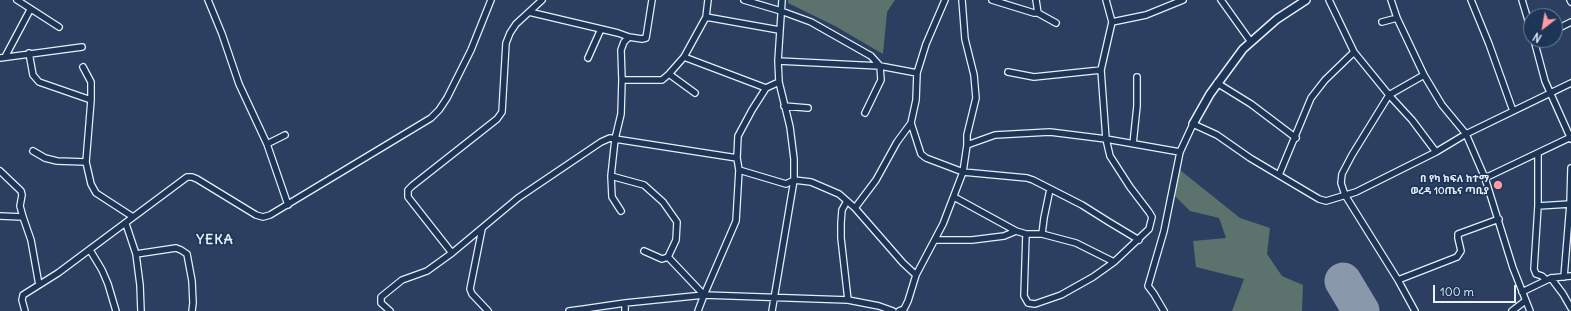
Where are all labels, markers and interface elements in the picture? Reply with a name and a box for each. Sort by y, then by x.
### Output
north arrow [1523,8,1563,48]
text: N [1530,29,1544,45]
place label: በ የካ ክፍለ ከተማ ወረዳ 10ጤና ጣቢያ [1411,173,1489,196]
marker: በ የካ ክፍለ ከተማ ወረዳ 10ጤና ጣቢያ [1492,179,1504,191]
district label: YEKA [196,232,234,248]
scale bar [1435,277,1518,303]
text: 100 m [1440,284,1474,299]

